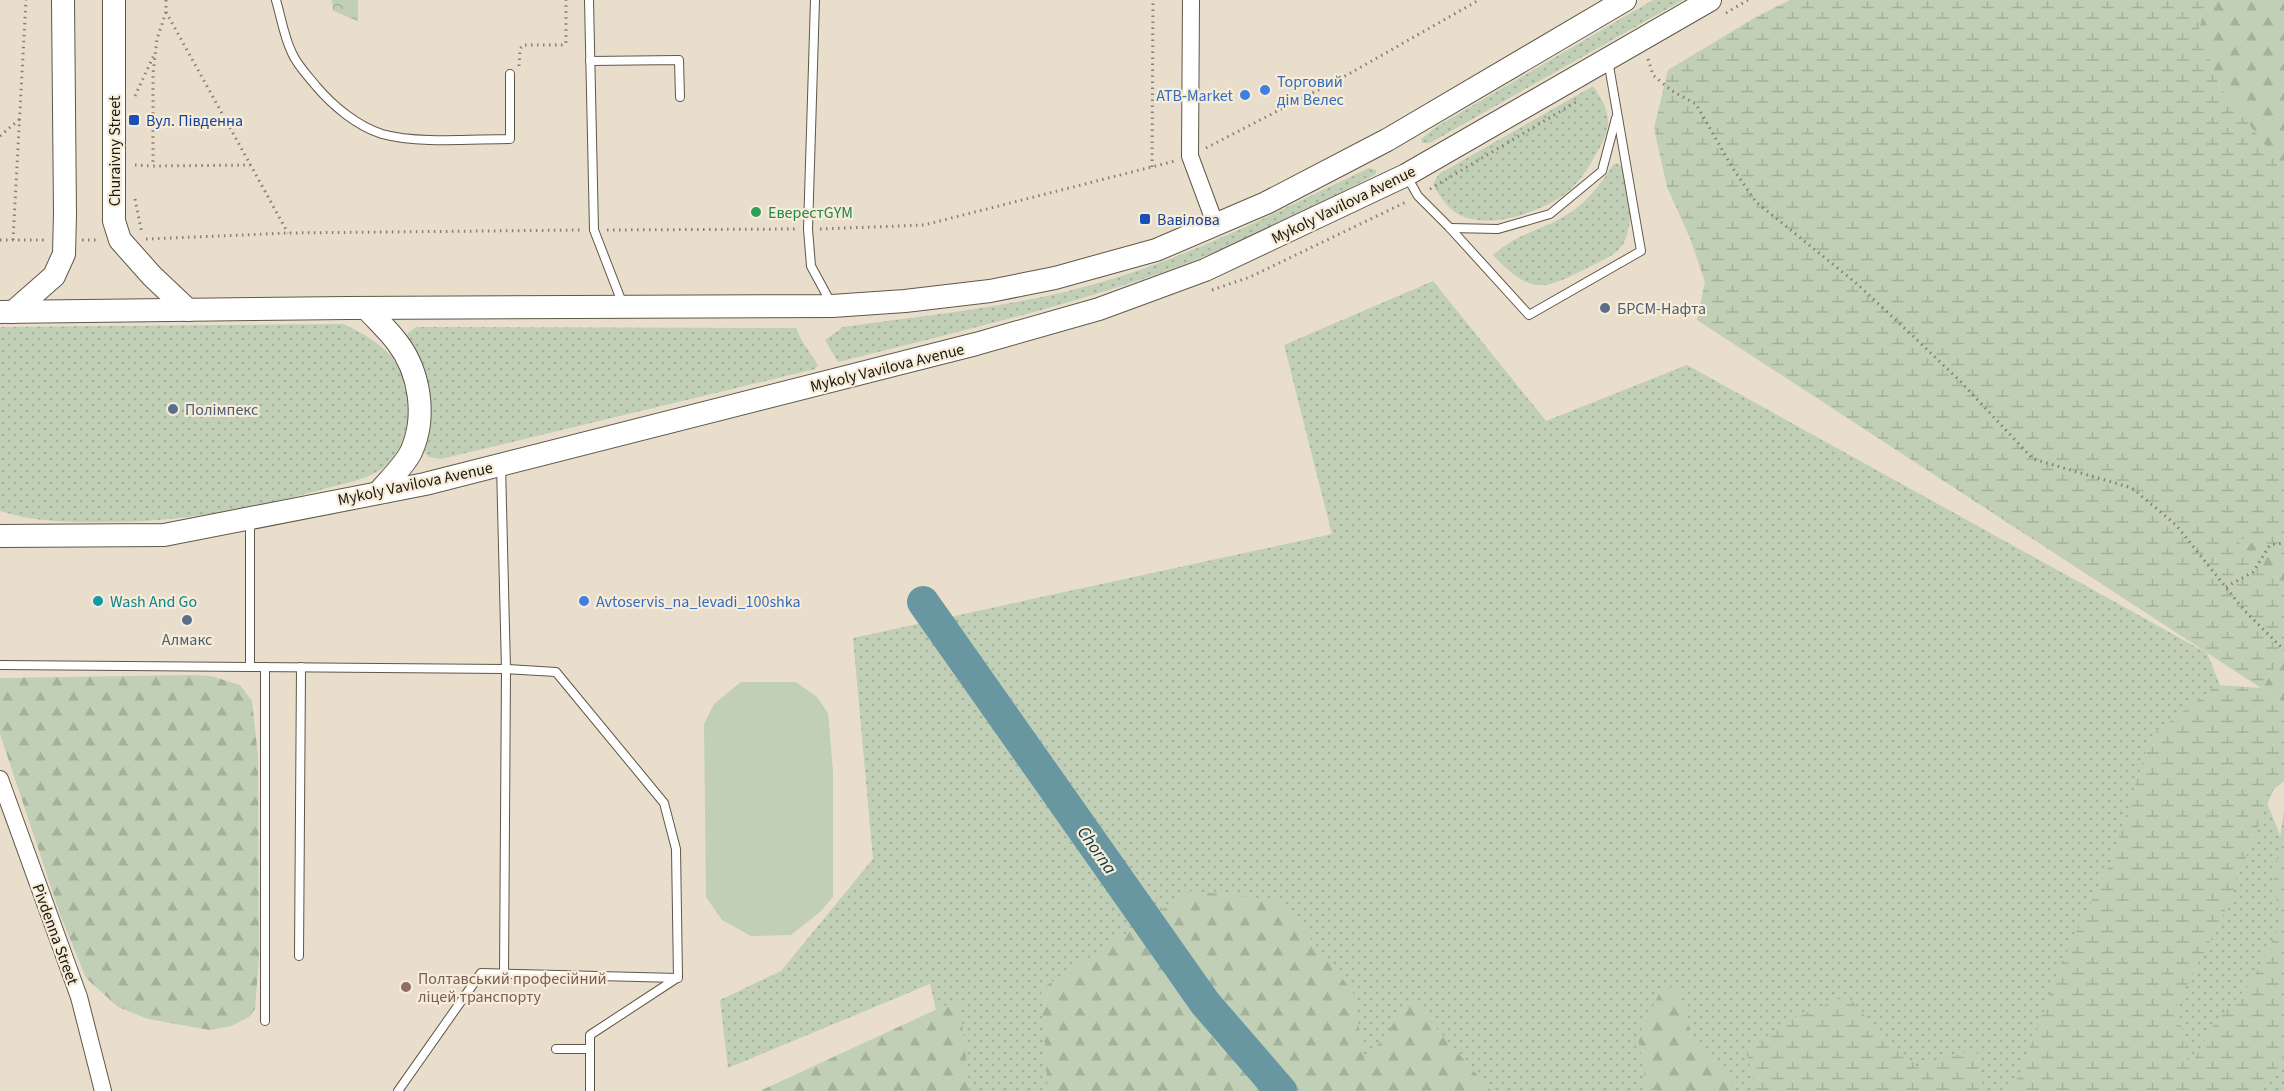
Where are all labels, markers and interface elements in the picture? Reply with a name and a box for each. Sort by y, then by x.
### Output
place label: Торговий дім Велес [1277,71,1344,111]
marker: Торговий дім Велес [1258,83,1272,97]
place label: ATB-Market [1156,85,1234,107]
marker: ATB-Market [1238,88,1252,102]
street label: Churaivny Street [104,95,126,206]
place label: Вул. Південна [146,110,243,132]
marker: Вул. Південна [127,113,141,127]
street label: Mykoly Vavilova Avenue [1268,160,1419,249]
place label: ЕверестGYM [768,202,853,224]
marker: ЕверестGYM [749,205,763,219]
place label: Вавілова [1157,209,1220,231]
marker: Вавілова [1138,212,1152,226]
place label: БРСМ-Нафта [1617,298,1706,320]
marker: БРСМ-Нафта [1598,301,1612,315]
street label: Mykoly Vavilova Avenue [808,338,967,398]
place label: Полімпекс [185,399,258,421]
marker: Полімпекс [166,402,180,416]
street label: Mykoly Vavilova Avenue [336,457,495,511]
place label: Wash And Go [110,591,197,613]
place label: Avtoservis_na_levadi_100shka [596,591,801,613]
marker: Wash And Go [91,594,105,608]
marker: Avtoservis_na_levadi_100shka [577,594,591,608]
marker: Алмакс [180,613,194,627]
place label: Алмакс [162,629,212,651]
water label: Chorna [1071,821,1122,880]
street label: Pivdenna Street [27,881,84,988]
place label: Полтавський професійний ліцей транспорту [418,968,606,1008]
marker: Полтавський професійний ліцей транспорту [399,980,413,994]

